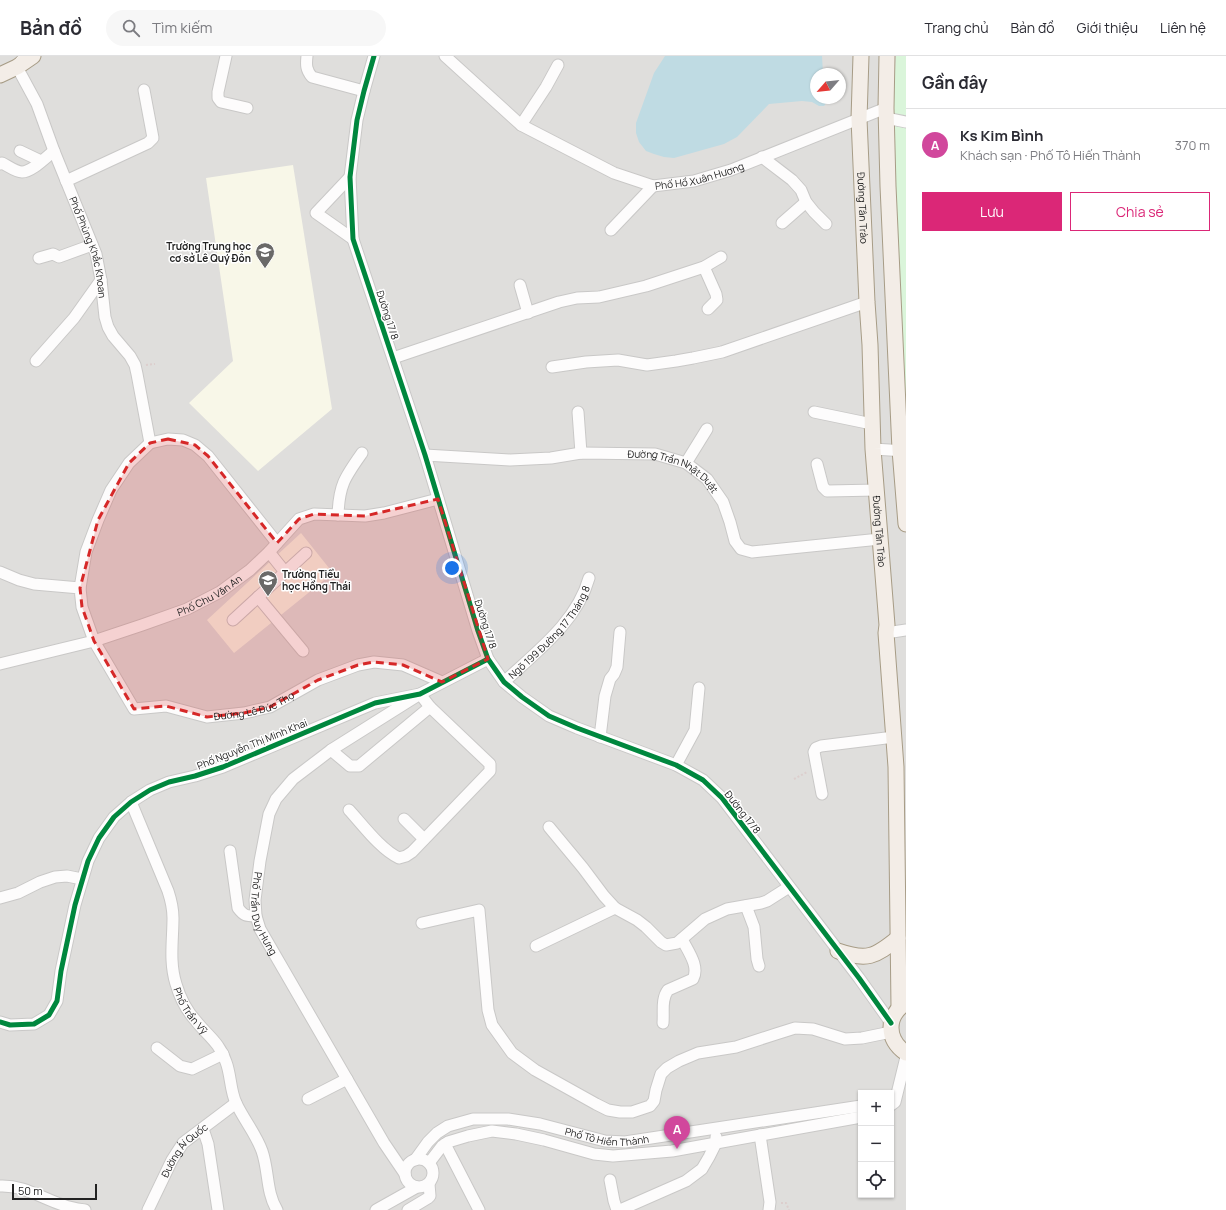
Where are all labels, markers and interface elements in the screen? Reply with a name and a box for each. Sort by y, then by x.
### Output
search box [106,10,386,46]
text: Bản đồ [20,15,82,41]
icon: search [120,17,142,39]
text: Tìm kiếm [152,17,212,38]
text: Trang chủ [925,18,988,37]
text: Bản đồ [1010,18,1055,37]
text: Giới thiệu [1077,18,1138,37]
text: Liên hệ [1160,18,1206,37]
north arrow [810,68,846,104]
text: Gần đây [922,71,988,94]
text: Ks Kim Bình [960,125,1043,146]
text: A [931,136,939,154]
text: 370 m [1175,136,1210,154]
text: Khách sạn · Phố Tô Hiến Thành [960,146,1141,164]
street label: Phố Hồ Xuân Hương [654,159,746,193]
street label: Đường Tân Trào [854,172,871,244]
button: Lưu [922,192,1062,231]
button: Chia sẻ [1070,192,1210,231]
street label: Phố Phùng Khắc Khoan [66,194,110,299]
place label: Trường Trung học cơ sở Lê Quý Đôn [166,239,251,265]
school or university icon: Trường Trung học cơ sở Lê Quý Đôn [254,241,276,269]
street label: Đường 17/8 [373,289,403,342]
street label: Đường Trần Nhật Duật [627,447,722,496]
street label: Đường Tân Trào [870,495,889,568]
your location [442,558,462,578]
place label: Trường Tiểu học Hồng Thái [282,567,351,593]
school or university icon: Trường Tiểu học Hồng Thái [257,569,279,597]
street label: Phố Chu Văn An [175,571,245,619]
street label: Ngõ 199 Đường 17 Tháng 8 [505,583,593,682]
street label: Đường 17/8 [471,598,501,651]
street label: Đường Lê Đức Thọ [213,688,297,723]
street label: Phố Nguyễn Thị Minh Khai [195,715,309,773]
street label: Đường 17/8 [722,788,764,837]
street label: Phố Trần Duy Hưng [248,871,281,958]
street label: Phố Trần Vỹ [170,985,212,1038]
map controls [858,1090,894,1198]
button: + [858,1090,894,1126]
pin: A [664,1116,690,1149]
street label: Đường Ái Quốc [158,1120,211,1180]
street label: Phố Tô Hiến Thành [563,1124,650,1149]
button: − [858,1126,894,1162]
button: locate [858,1162,894,1198]
scale bar [12,1182,97,1201]
text: 50 m [18,1183,43,1198]

